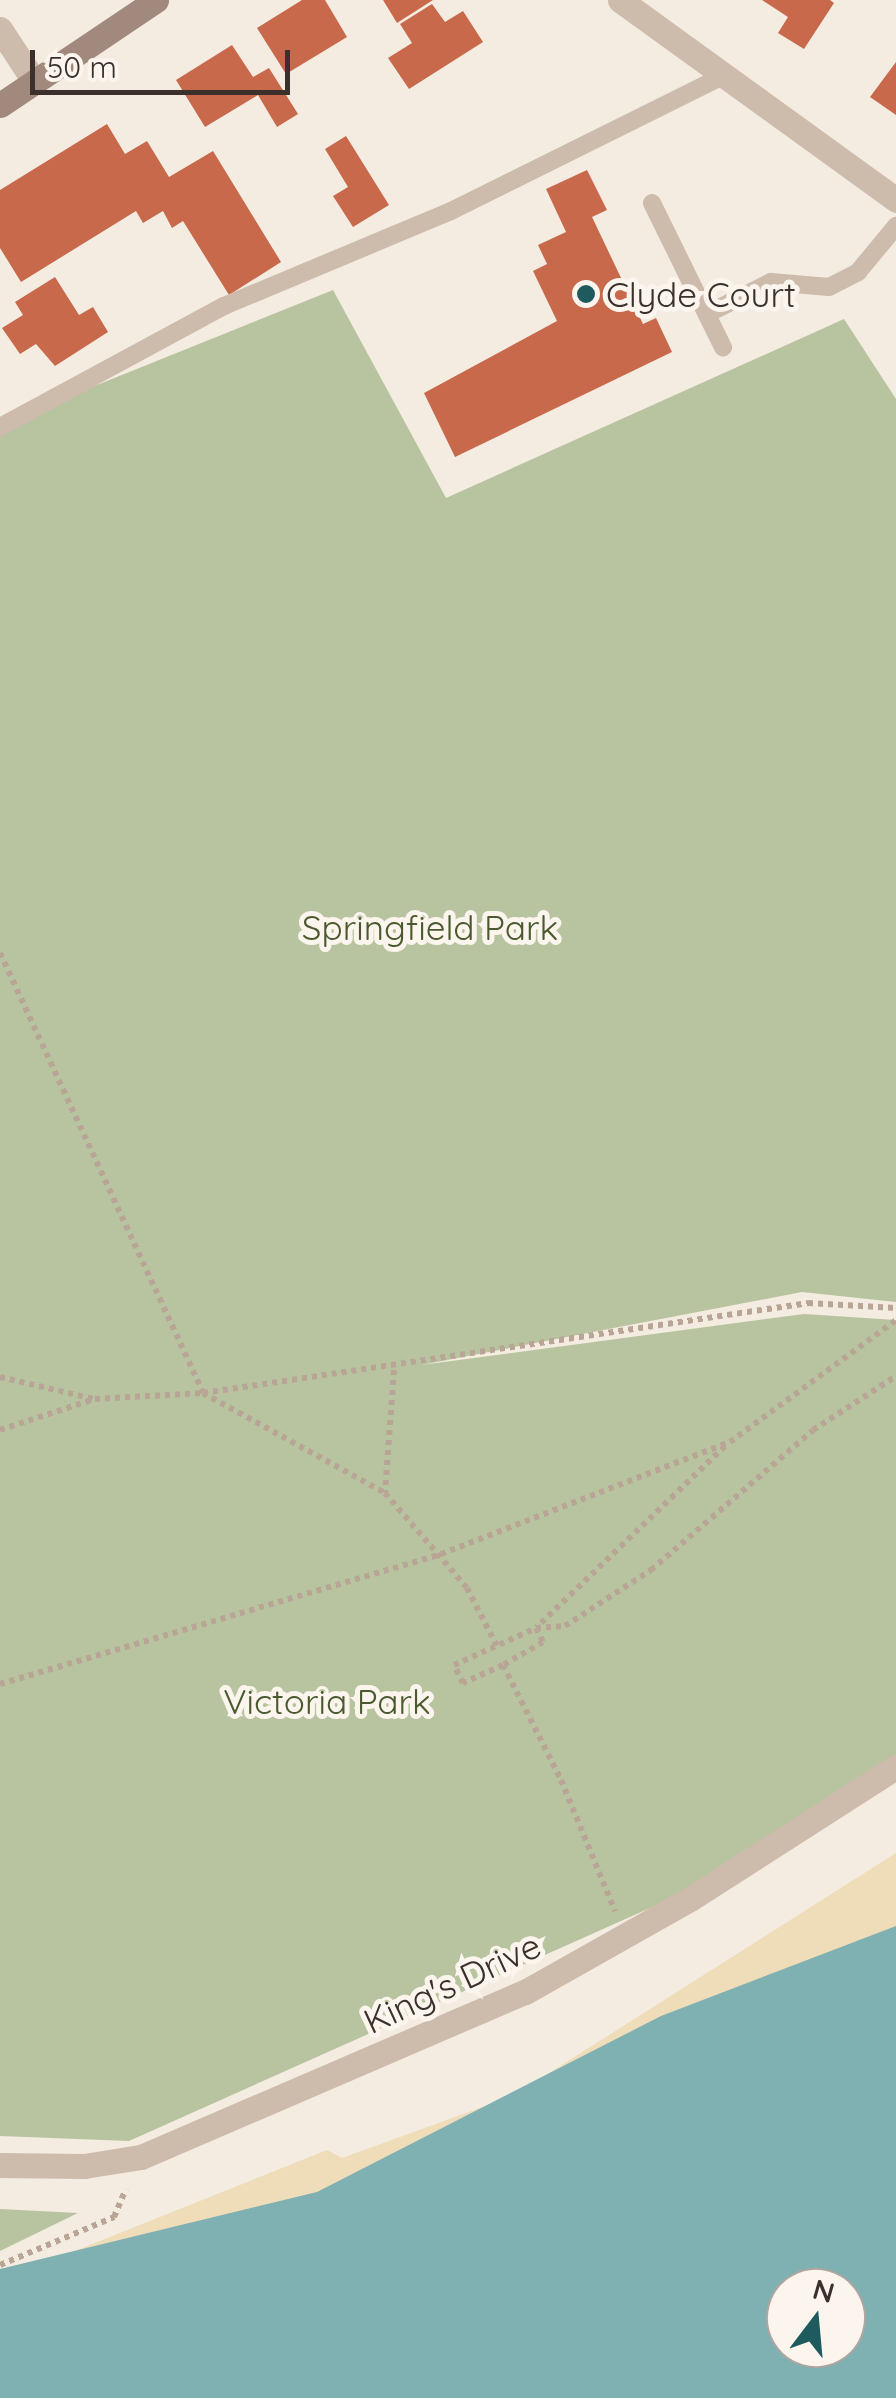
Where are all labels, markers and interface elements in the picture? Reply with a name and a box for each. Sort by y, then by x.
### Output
scale bar [35,30,295,92]
text: 50 m [47,48,117,86]
place label: Clyde Court [606,273,796,315]
marker: Clyde Court [575,283,597,305]
park label: Springfield Park [302,906,558,948]
park label: Victoria Park [223,1680,431,1722]
street label: King's Drive [357,1924,547,2042]
north arrow [766,2268,866,2368]
text: N [809,2271,839,2310]

